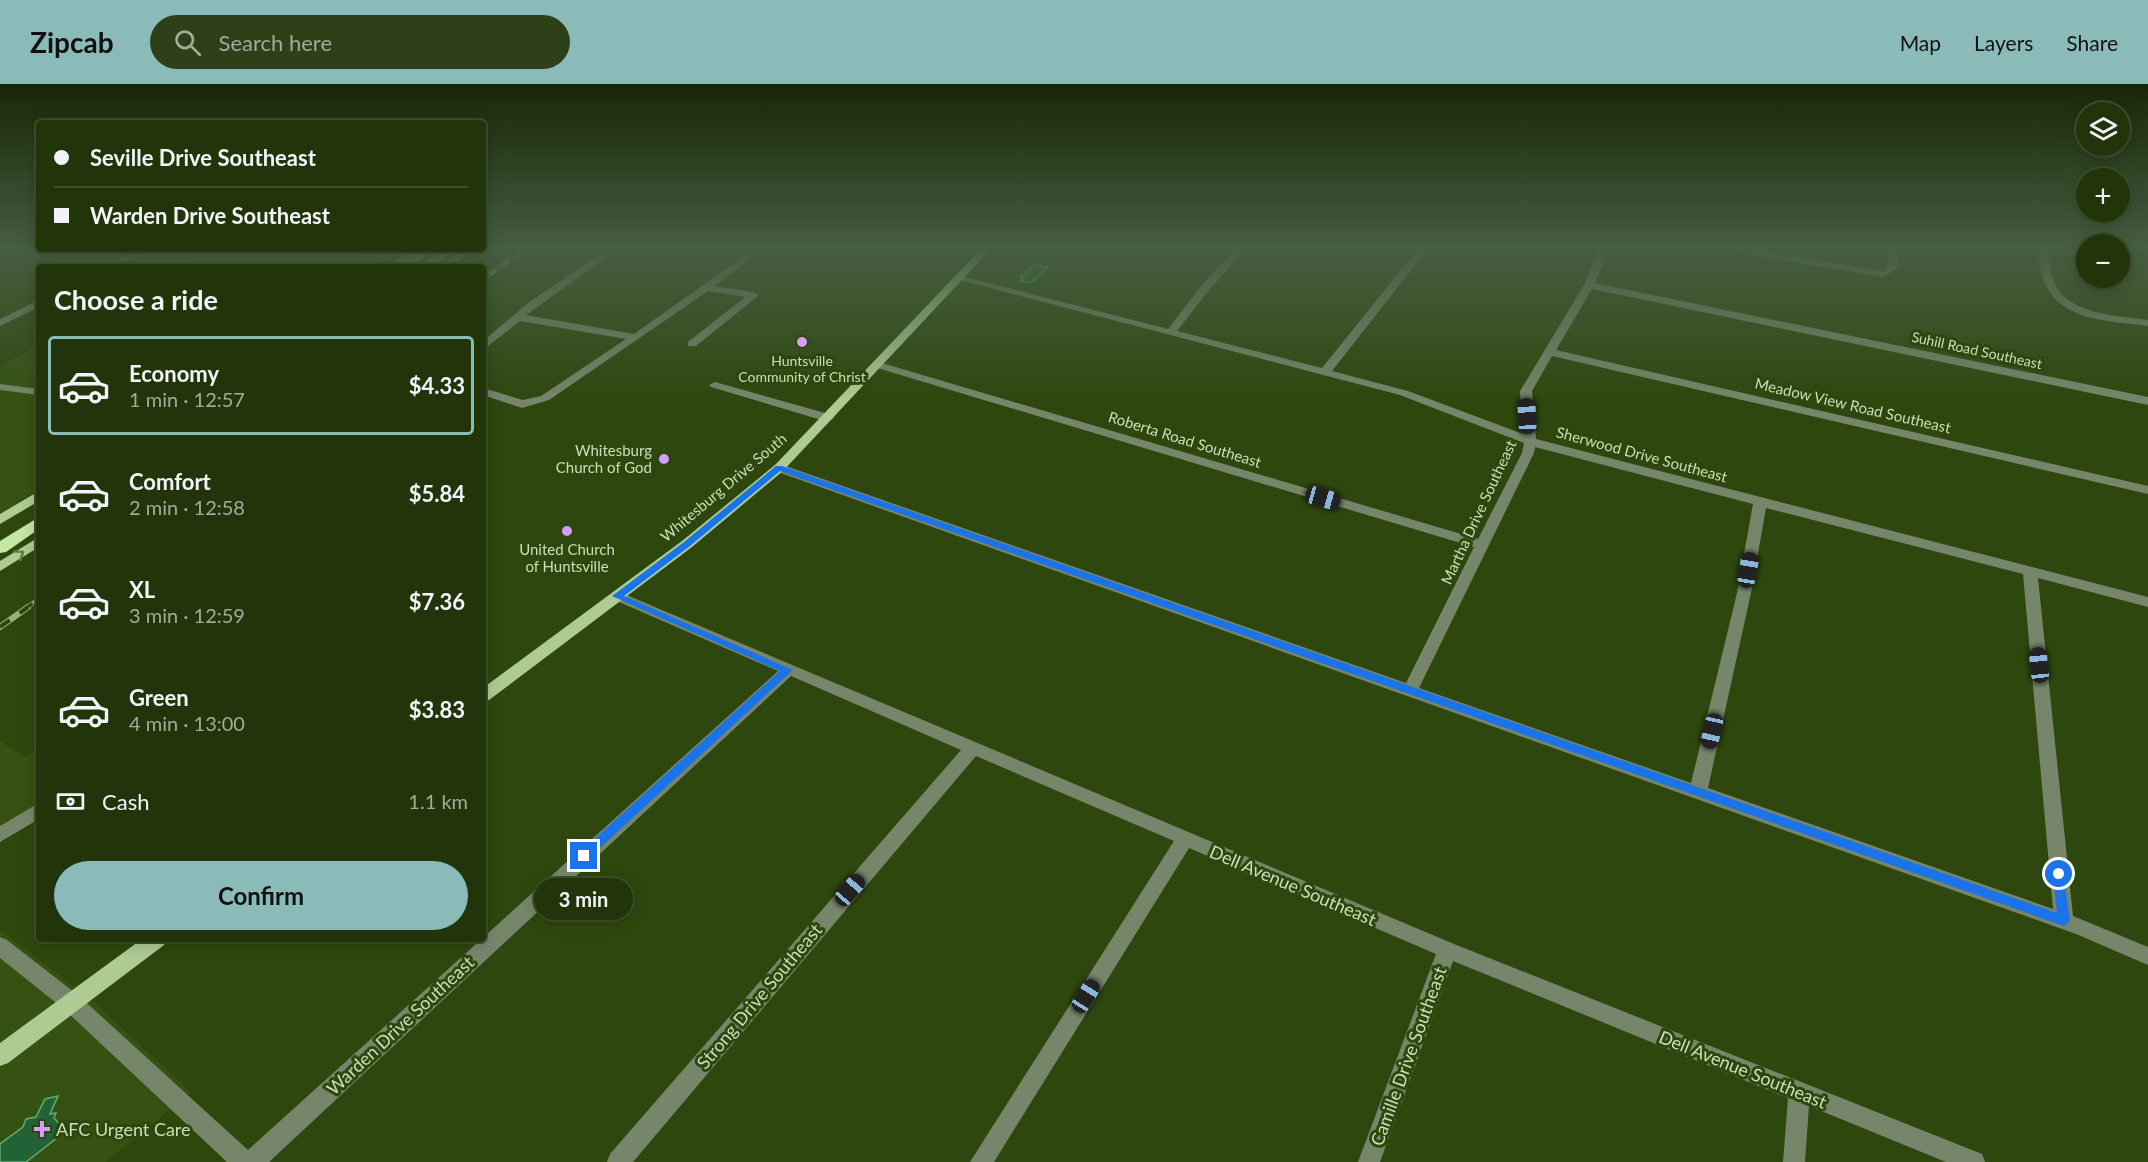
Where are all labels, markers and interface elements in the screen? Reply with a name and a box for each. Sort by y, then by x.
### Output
search box [150,15,570,69]
text: Zipcab [30,25,114,59]
icon: search [171,26,204,59]
text: Search here [219,29,332,56]
text: Map [1900,30,1941,55]
text: Layers [1974,30,2033,55]
text: Share [2066,30,2118,55]
map controls [2076,102,2130,288]
button: layers [2076,102,2130,156]
text: Seville Drive Southeast [90,144,316,171]
button: + [2076,168,2130,222]
text: Warden Drive Southeast [90,202,330,229]
button: − [2076,234,2130,288]
text: Choose a ride [54,283,218,316]
street label: Suhill Road Southeast [1910,328,2044,372]
marker: Huntsville Community of Christ [795,335,809,349]
place label: Huntsville Community of Christ [738,352,866,385]
icon: car [57,359,111,413]
text: Economy [129,360,219,387]
text: $4.33 [409,372,465,399]
street label: Meadow View Road Southeast [1753,374,1953,436]
text: 1 min · 12:57 [129,387,245,411]
car [1517,398,1537,434]
street label: Roberta Road Southeast [1106,407,1264,471]
street label: Sherwood Drive Southeast [1555,422,1730,486]
street label: Whitesburg Drive South [656,429,790,545]
street label: Martha Drive Southeast [1437,436,1520,587]
place label: Whitesburg Church of God [556,441,652,476]
marker: Whitesburg Church of God [657,452,671,466]
icon: car [57,467,111,521]
text: Comfort [129,468,211,495]
text: $5.84 [409,480,465,507]
car [1303,484,1343,512]
text: 2 min · 12:58 [129,495,245,519]
marker: United Church of Huntsville [560,524,574,538]
place label: United Church of Huntsville [519,540,615,575]
one-way arrow [13,550,24,561]
car [1736,551,1760,589]
icon: car [57,575,111,629]
text: XL [129,576,155,603]
text: $7.36 [409,588,465,615]
text: 3 min · 12:59 [129,603,245,627]
car [2028,646,2050,684]
icon: car [57,683,111,737]
text: Green [129,684,189,711]
text: $3.83 [409,696,465,723]
text: 4 min · 13:00 [129,711,245,735]
car [1699,711,1725,751]
icon: cash [54,785,87,818]
text: Cash [102,788,149,815]
text: 1.1 km [408,789,468,813]
street label: Dell Avenue Southeast [1206,840,1380,930]
route end [570,842,597,869]
route start [2045,860,2072,887]
button: Confirm [54,861,468,930]
car [831,871,869,909]
callout: 3 min [534,877,634,919]
text: 3 min [559,887,608,911]
street label: Strong Drive Southeast [692,918,827,1073]
street label: Warden Drive Southeast [322,951,479,1099]
street label: Camille Drive Southeast [1365,963,1451,1149]
car [1069,976,1103,1016]
street label: Dell Avenue Southeast [1656,1025,1831,1113]
place label: AFC Urgent Care [56,1118,191,1140]
marker: AFC Urgent Care [33,1120,51,1138]

